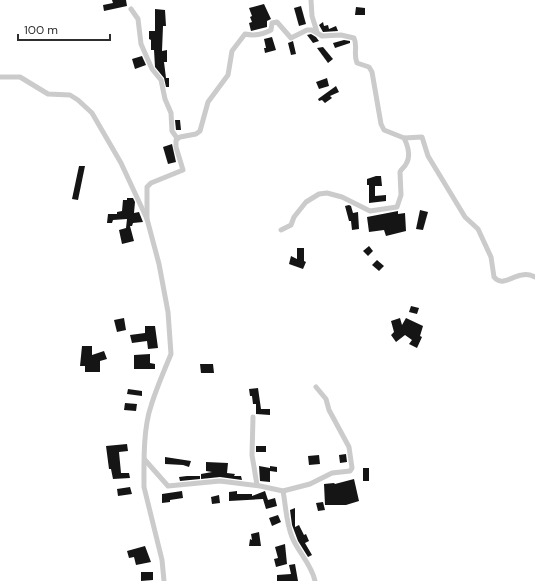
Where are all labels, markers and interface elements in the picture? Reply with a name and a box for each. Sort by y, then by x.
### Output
scale bar [18,16,110,42]
text: 100 m [24,22,58,38]

